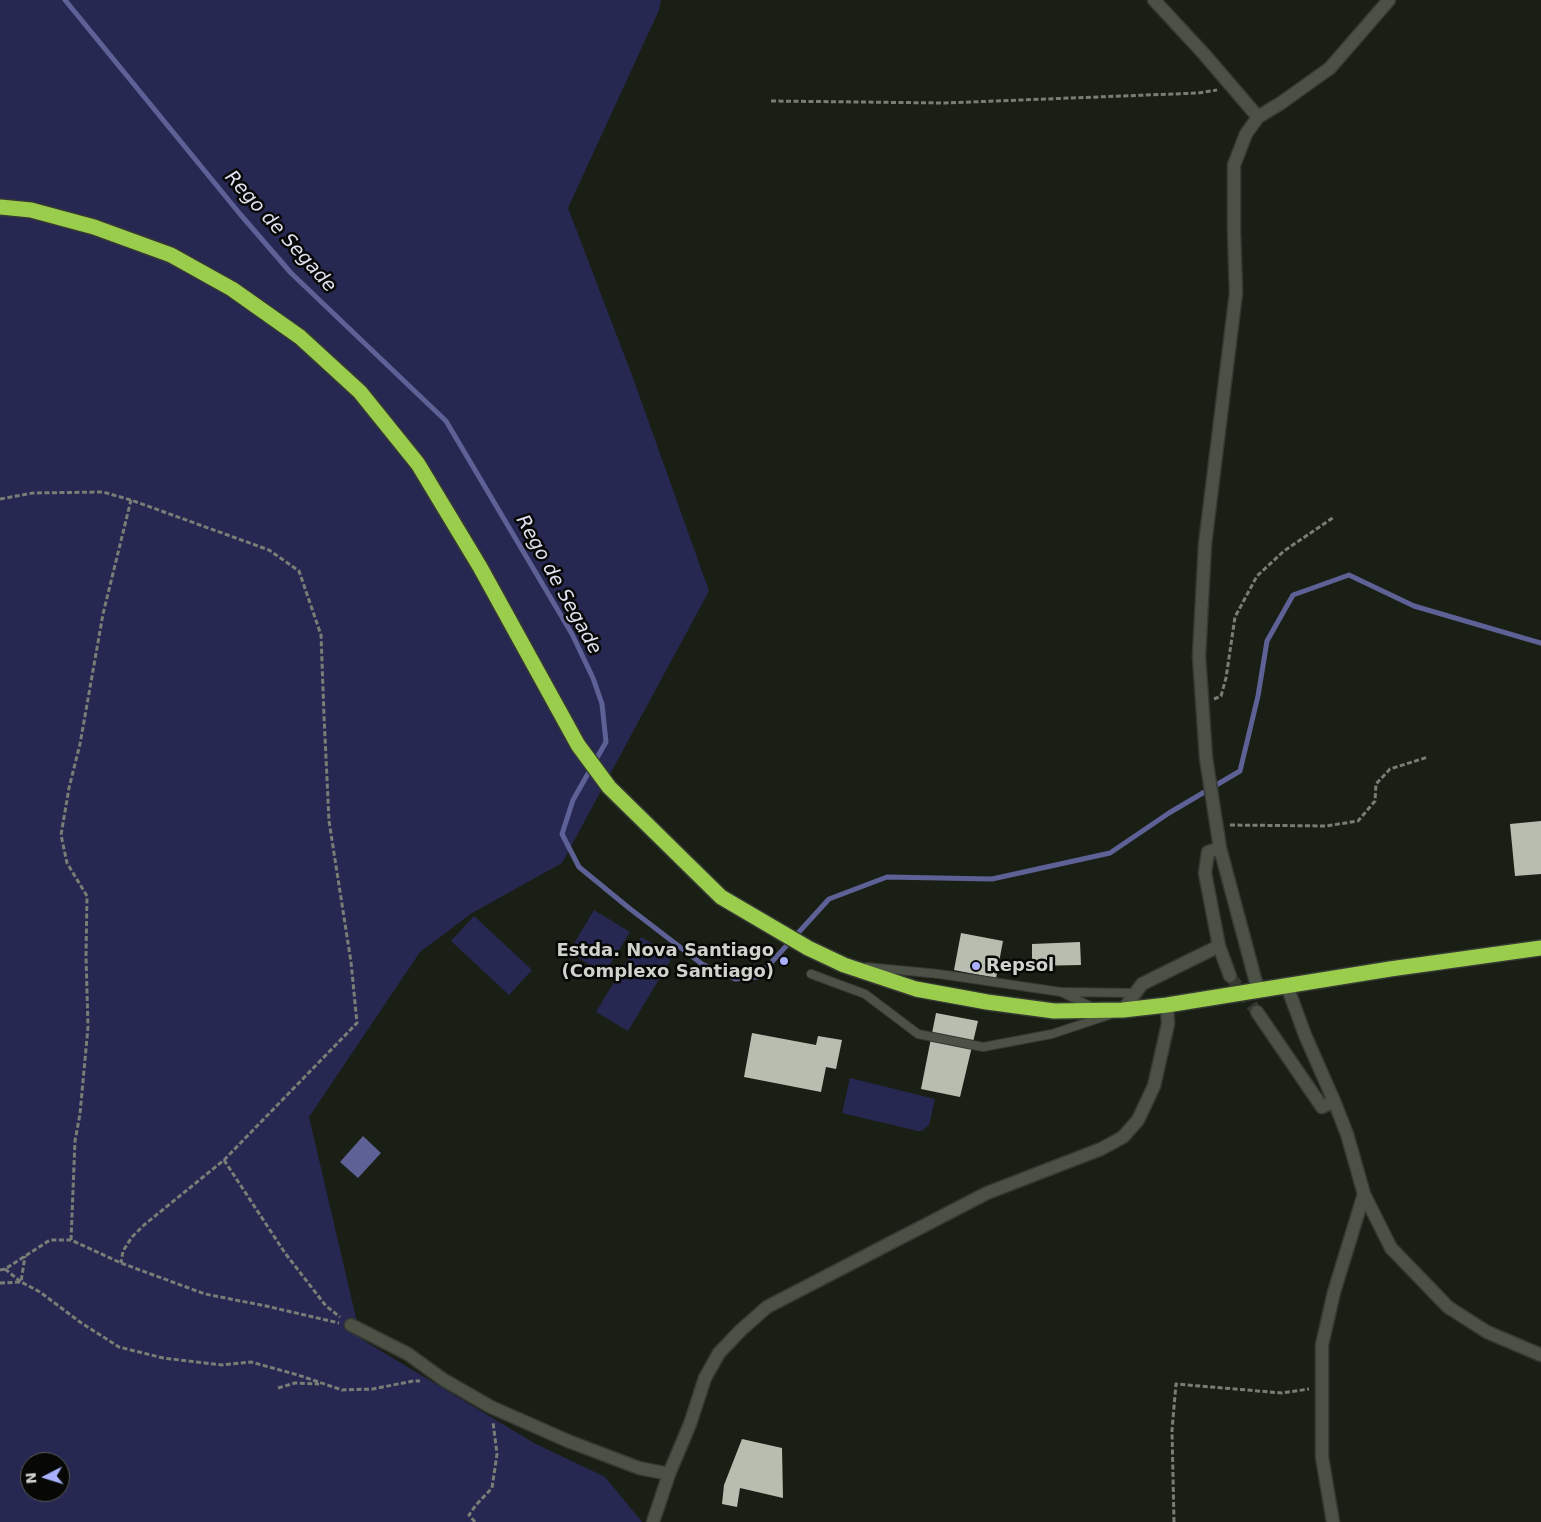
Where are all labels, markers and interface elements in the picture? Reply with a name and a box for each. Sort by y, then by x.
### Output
water label: Rego de Segade [219,167,341,297]
water label: Rego de Segade [510,511,606,659]
place label: Estda. Nova Santiago (Complexo Santiago) [557,940,774,982]
marker: Estda. Nova Santiago (Complexo Santiago) [778,955,790,967]
place label: Repsol [986,955,1054,977]
marker: Repsol [970,960,982,972]
north arrow [20,1452,70,1502]
text: N [23,1472,40,1485]

